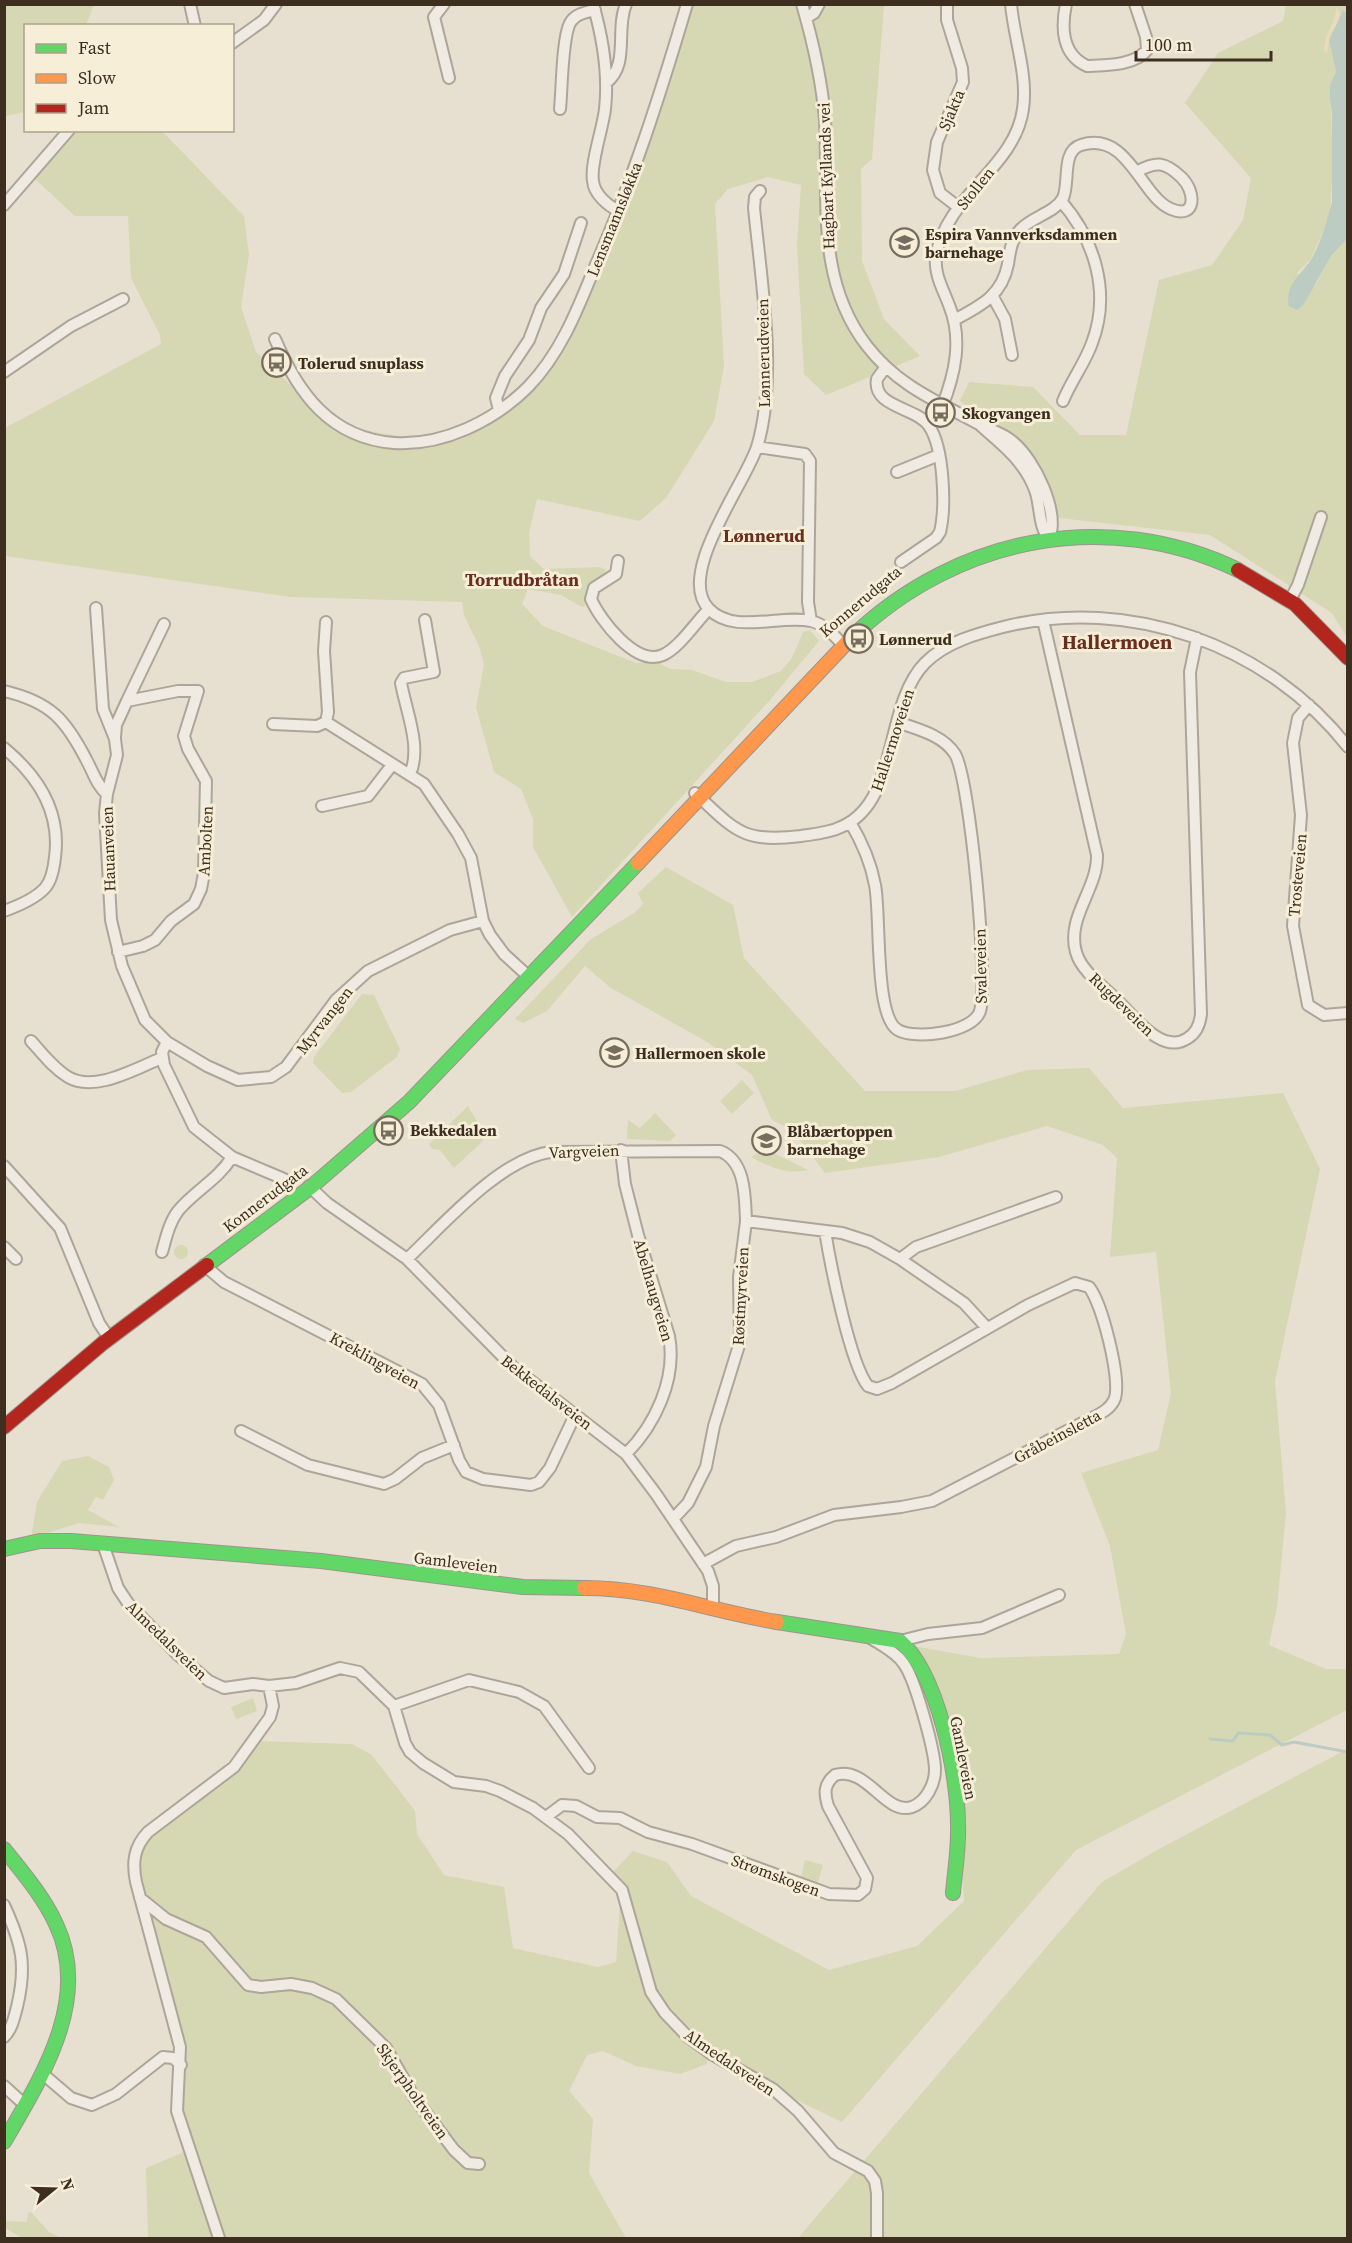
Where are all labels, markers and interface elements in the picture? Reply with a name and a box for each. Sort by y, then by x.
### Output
legend [24,24,234,132]
scale bar [1136,24,1271,62]
text: 100 m [1145,32,1192,57]
text: Fast [78,35,111,60]
text: Slow [78,65,116,90]
street label: Sjakta [932,85,970,134]
text: Jam [77,95,110,120]
street label: Hagbart Kyllands vei [812,102,840,250]
street label: Lensmannsløkka [581,158,647,280]
street label: Stollen [951,162,999,214]
place label: Espira Vannverksdammen barnehage [925,223,1117,263]
school or university icon: Espira Vannverksdammen barnehage [888,227,920,259]
street label: Lønnerudveien [751,298,775,408]
bus stop icon: Tolerud snuplass [261,347,293,379]
place label: Tolerud snuplass [298,352,424,374]
bus stop icon: Skogvangen [925,397,957,429]
place label: Skogvangen [962,402,1051,424]
district label: Lønnerud [723,523,805,548]
street label: Konnerudgata [814,560,906,642]
district label: Torrudbråtan [465,567,579,592]
bus stop icon: Lønnerud [842,623,874,655]
place label: Lønnerud [879,628,952,650]
district label: Hallermoen [1062,628,1172,656]
street label: Hallermoveien [865,686,919,794]
street label: Ambolten [192,805,218,877]
street label: Hauanveien [96,806,120,892]
street label: Trosteveien [1282,832,1312,917]
street label: Svaleveien [968,928,992,1004]
street label: Rugdeveien [1084,967,1160,1041]
street label: Myrvangen [291,981,358,1059]
school or university icon: Hallermoen skole [598,1037,630,1069]
place label: Hallermoen skole [635,1042,766,1064]
bus stop icon: Bekkedalen [373,1114,405,1146]
place label: Bekkedalen [410,1119,497,1141]
place label: Blåbærtoppen barnehage [787,1120,893,1160]
school or university icon: Blåbærtoppen barnehage [750,1124,782,1156]
street label: Vargveien [548,1139,620,1163]
street label: Konnerudgata [218,1158,313,1237]
street label: Abelhaugveien [629,1236,679,1344]
street label: Røstmyrveien [726,1246,754,1346]
street label: Kreklingveien [326,1326,424,1394]
street label: Bekkedalsveien [497,1349,598,1435]
street label: Gråbeinsletta [1009,1403,1105,1468]
street label: Gamleveien [413,1546,500,1578]
street label: Almedalsveien [121,1596,213,1685]
street label: Gamleveien [945,1714,983,1802]
street label: Strømskogen [729,1849,824,1901]
street label: Almedalsveien [680,2023,780,2101]
street label: Skjerpholtveien [372,2039,454,2144]
north arrow [24,2159,84,2219]
text: N [56,2175,81,2194]

